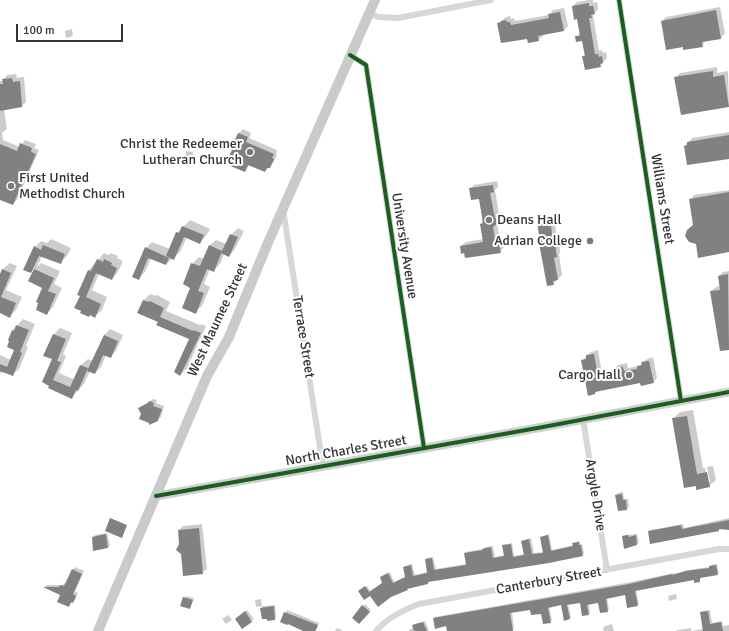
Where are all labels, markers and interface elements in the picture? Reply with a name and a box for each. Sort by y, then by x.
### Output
scale bar [18,16,125,42]
text: 100 m [23,23,55,38]
place label: Christ the Redeemer Lutheran Church [120,136,242,168]
marker: Christ the Redeemer Lutheran Church [245,147,255,157]
street label: Williams Street [647,153,677,245]
place label: First United Methodist Church [19,170,125,202]
marker: First United Methodist Church [6,181,16,191]
street label: University Avenue [387,192,421,300]
place label: Deans Hall [497,212,562,228]
marker: Deans Hall [484,215,494,225]
place label: Adrian College [494,233,582,249]
marker: Adrian College [585,236,595,246]
street label: West Maumee Street [184,261,252,379]
street label: Terrace Street [288,295,318,379]
place label: Cargo Hall [558,367,621,383]
marker: Cargo Hall [624,370,634,380]
street label: North Charles Street [284,432,408,470]
street label: Argyle Drive [581,458,609,532]
street label: Canterbury Street [495,563,603,599]

